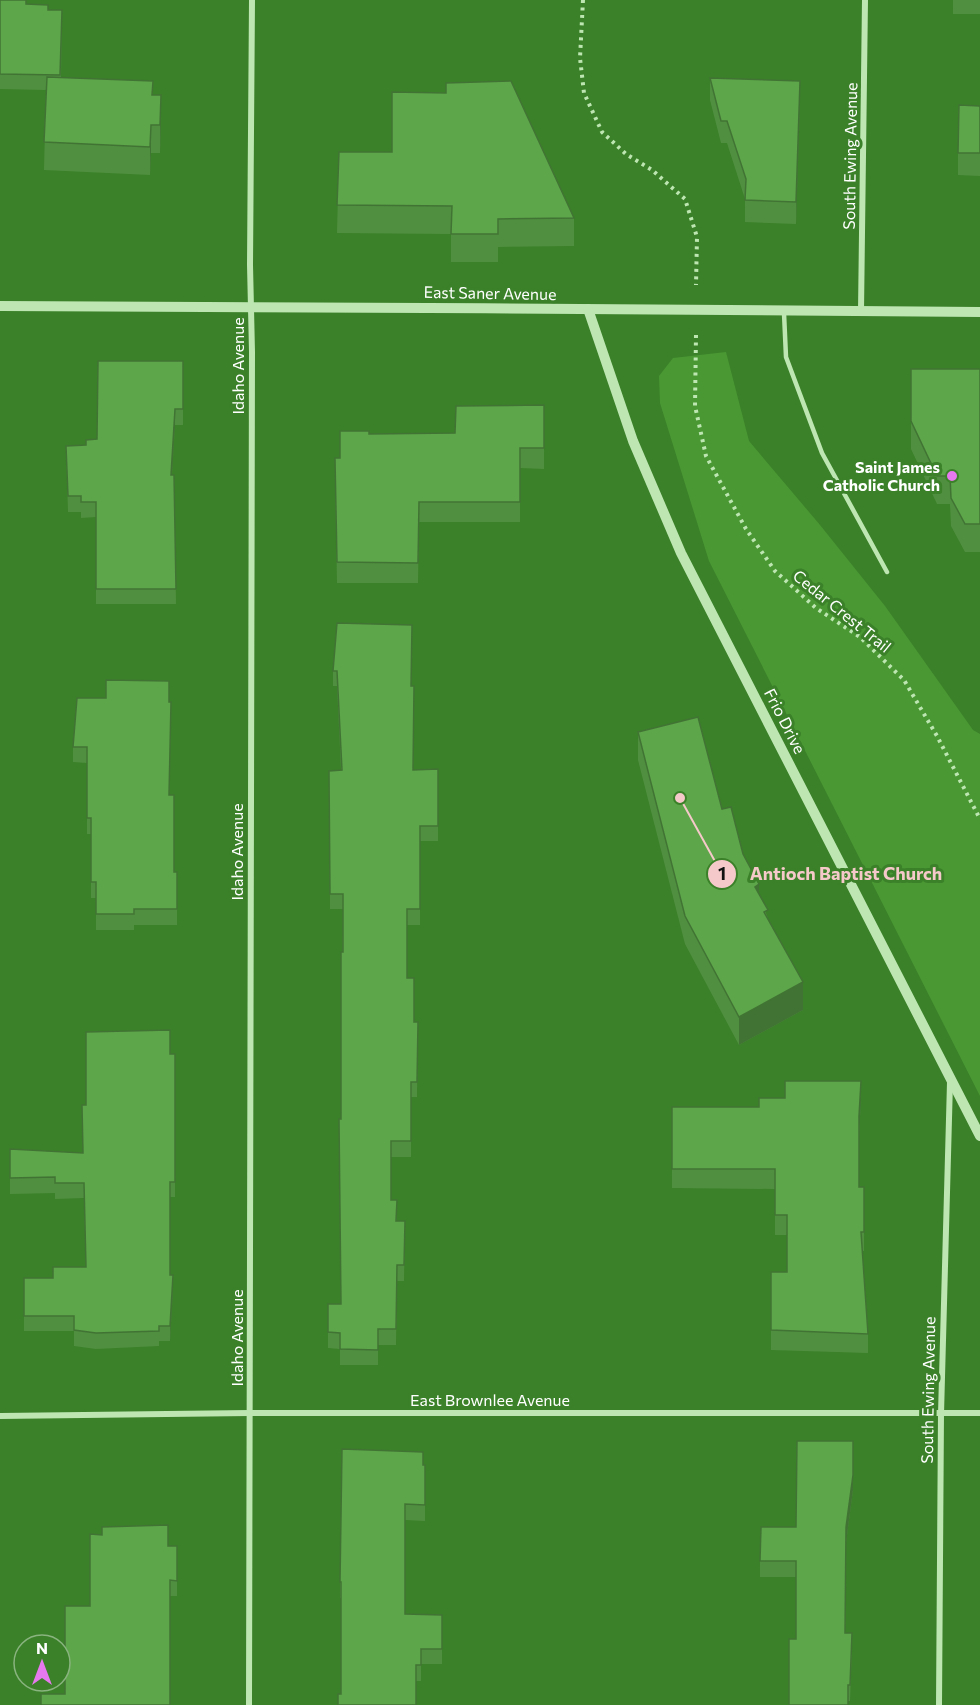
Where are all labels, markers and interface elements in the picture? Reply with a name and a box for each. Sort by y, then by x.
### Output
street label: South Ewing Avenue [839,82,860,230]
street label: East Saner Avenue [423,282,557,303]
street label: Idaho Avenue [228,317,247,415]
place label: Saint James Catholic Church [823,457,940,494]
marker: Saint James Catholic Church [945,469,959,483]
street label: Cedar Crest Trail [789,565,895,656]
street label: Frio Drive [761,685,810,757]
street label: Idaho Avenue [227,803,246,901]
callout: Antioch Baptist Church [707,856,954,892]
text: 1 [718,862,726,884]
text: Antioch Baptist Church [750,862,942,884]
street label: Idaho Avenue [227,1289,246,1387]
street label: South Ewing Avenue [917,1316,938,1464]
street label: East Brownlee Avenue [410,1390,570,1409]
north arrow [12,1633,72,1693]
text: N [36,1638,48,1657]

